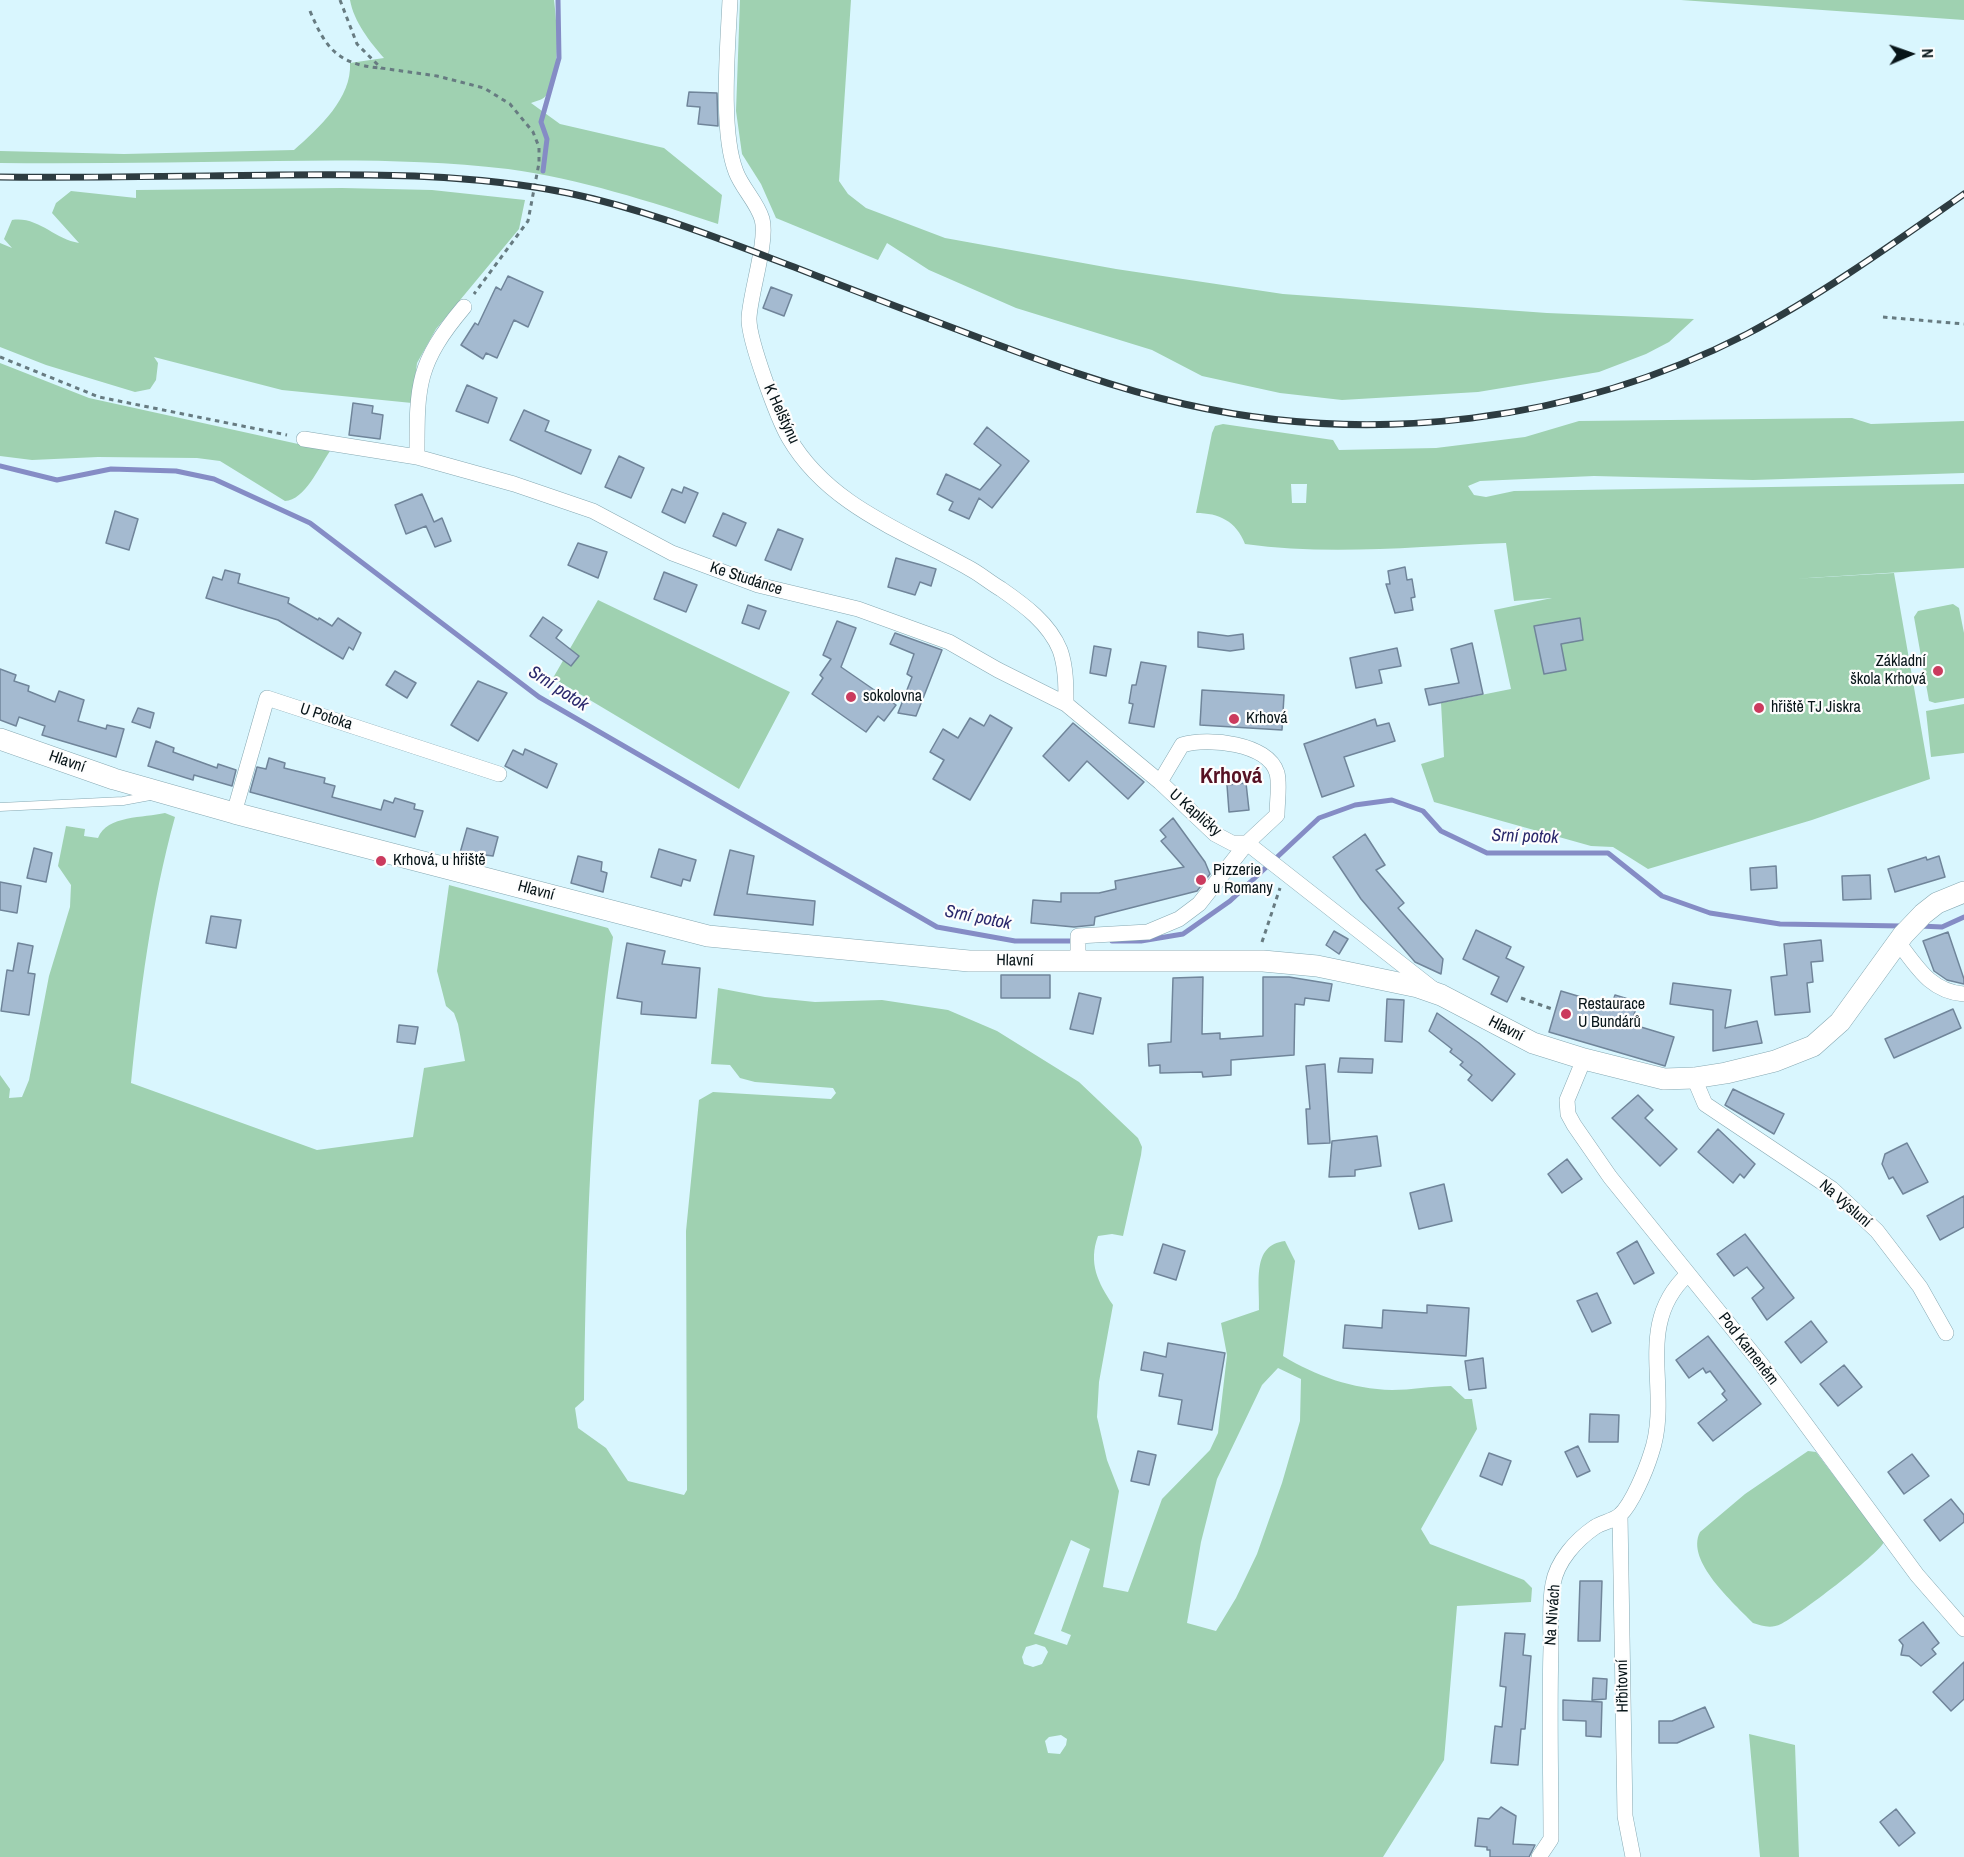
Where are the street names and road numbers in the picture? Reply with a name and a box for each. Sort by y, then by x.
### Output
street label: K Helštýnu [759,381,803,447]
street label: Ke Studánce [707,558,785,600]
street label: U Potoka [297,700,355,734]
street label: Hlavní [46,747,88,777]
street label: U Kapličky [1165,785,1225,841]
street label: Hlavní [516,877,556,905]
street label: Hlavní [996,951,1034,971]
street label: Hlavní [1485,1012,1527,1046]
street label: Na Výsluní [1815,1176,1875,1232]
street label: Pod Kameněm [1714,1309,1782,1389]
street label: Na Nivách [1541,1584,1565,1646]
street label: Hřbitovní [1613,1659,1633,1713]

